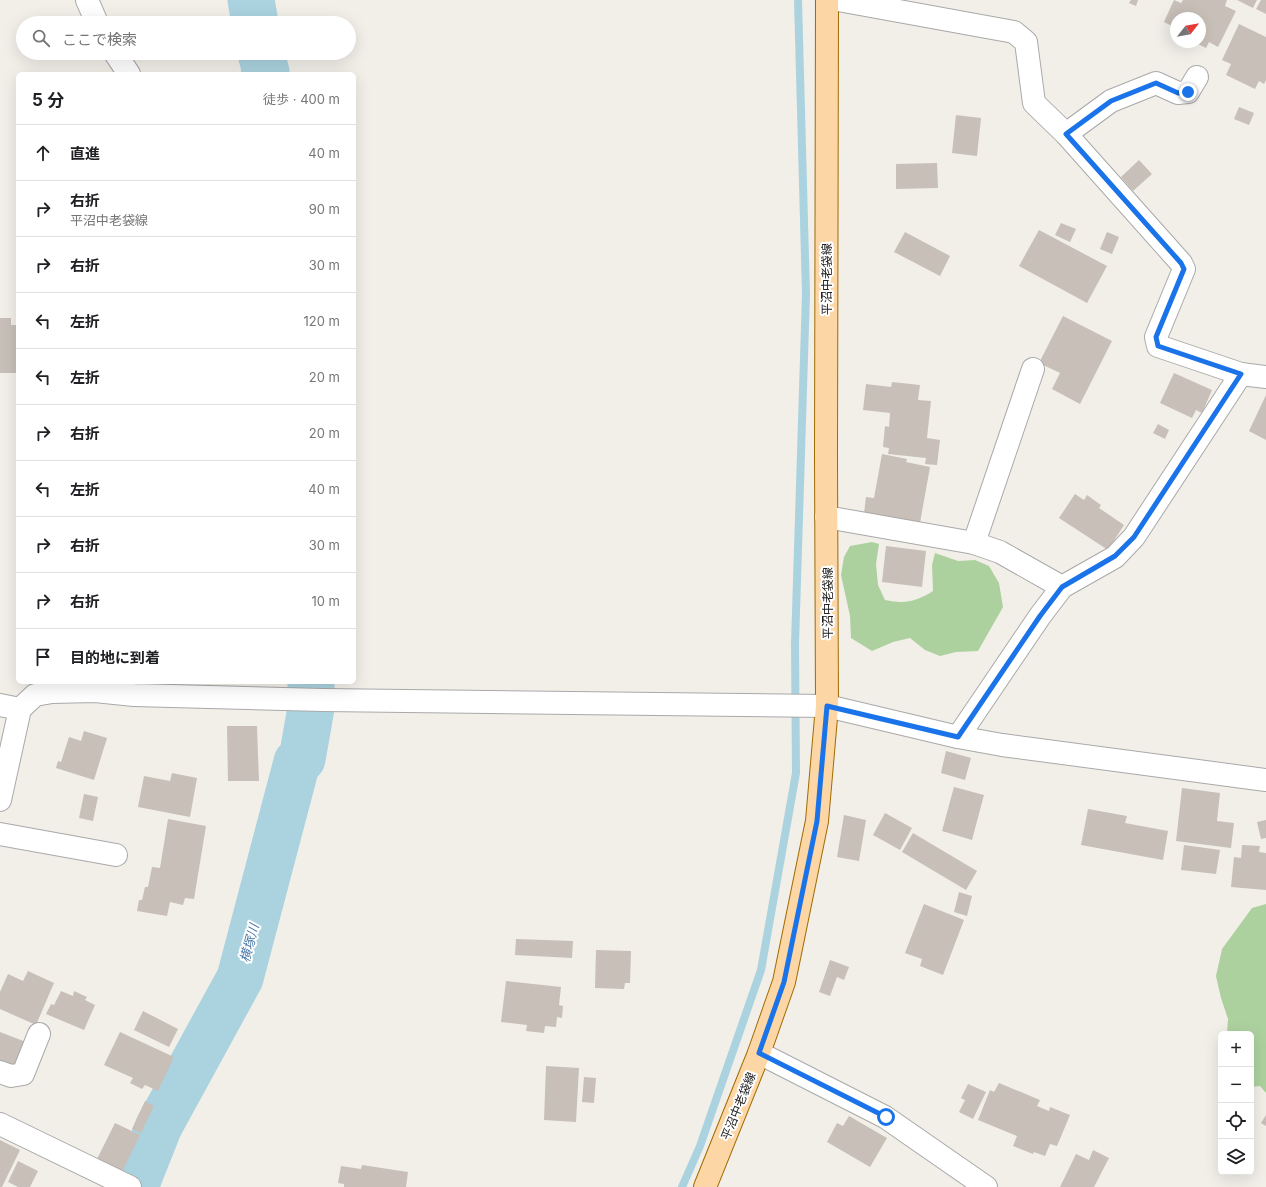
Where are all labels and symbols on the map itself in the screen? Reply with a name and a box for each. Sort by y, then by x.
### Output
north arrow [1170,12,1206,48]
route end [1179,83,1197,101]
street label: 平沼中老袋線 [819,243,834,315]
street label: 平沼中老袋線 [820,567,835,639]
water label: 横塚川 [236,920,262,964]
street label: 平沼中老袋線 [718,1070,758,1142]
route start [877,1108,895,1126]

